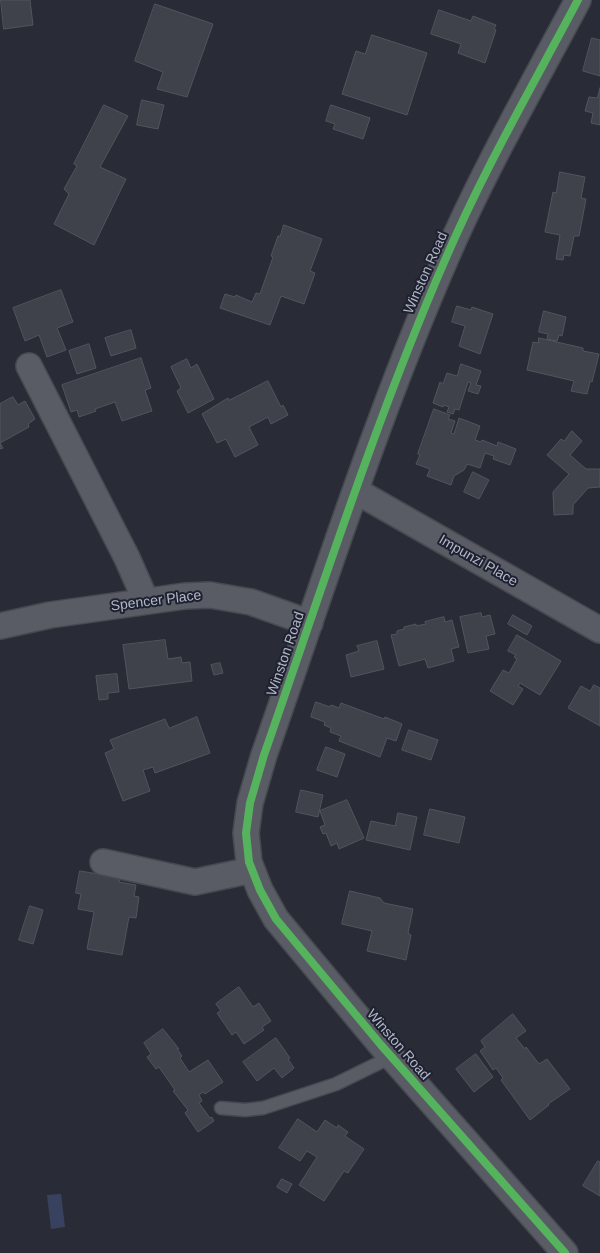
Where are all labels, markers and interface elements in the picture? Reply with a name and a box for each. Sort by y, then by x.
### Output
street label: Winston Road [400,229,452,317]
street label: Impunzi Place [436,532,520,590]
street label: Spencer Place [110,587,202,615]
street label: Winston Road [264,610,308,698]
street label: Winston Road [363,1006,433,1084]

